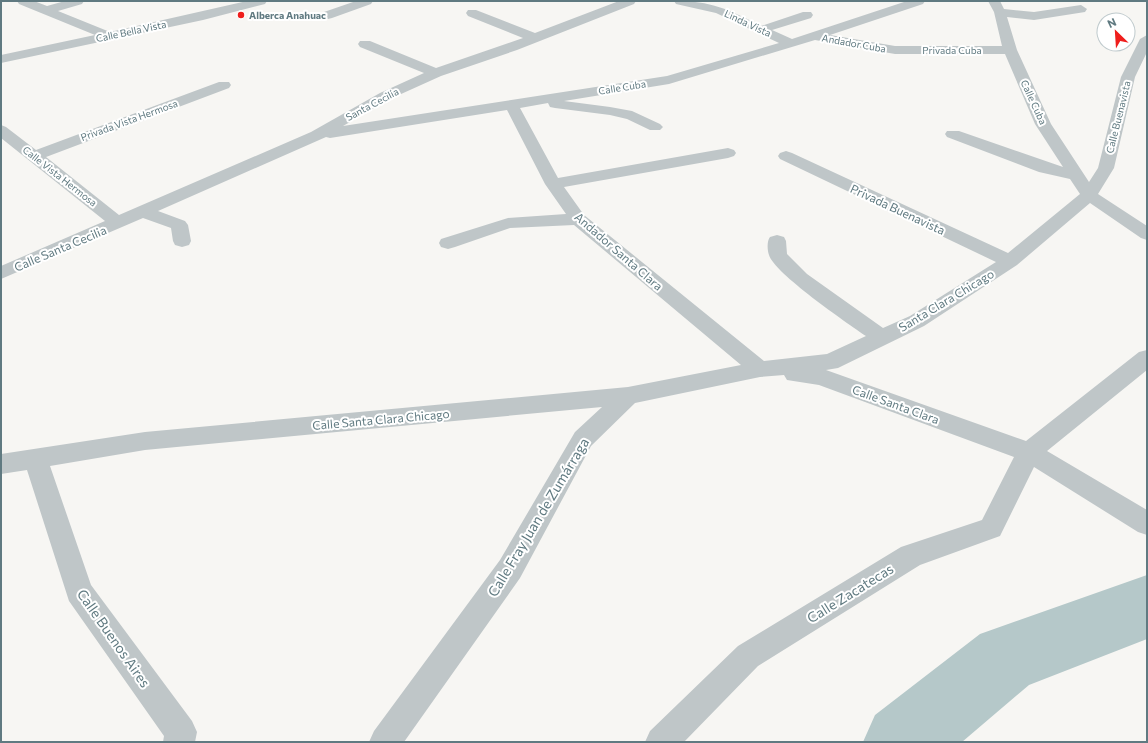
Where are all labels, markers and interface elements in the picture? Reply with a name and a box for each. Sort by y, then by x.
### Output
street label: Linda Vista [723,7,773,39]
place label: Alberca Anahuac [249,9,326,21]
marker: Alberca Anahuac [236,10,246,20]
north arrow [1096,12,1136,52]
text: N [1105,15,1118,30]
street label: Calle Bella Vista [95,18,167,44]
street label: Andador Cuba [821,31,887,55]
street label: Privada Cuba [922,44,982,56]
street label: Calle Cuba [597,77,647,97]
street label: Calle Cuba [1018,78,1050,126]
street label: Calle Buenavista [1103,80,1133,154]
street label: Santa Cecilia [344,85,400,123]
street label: Privada Vista Hermosa [79,97,179,143]
street label: Calle Vista Hermosa [21,143,99,209]
street label: Privada Buenavista [848,181,948,237]
street label: Andador Santa Clara [572,209,666,293]
street label: Calle Santa Cecilia [12,222,108,274]
street label: Santa Clara Chicago [896,266,996,334]
street label: Calle Santa Clara [851,382,941,426]
street label: Calle Santa Clara Chicago [312,406,450,432]
street label: Calle Fray Juan de Zumárraga [484,434,592,600]
street label: Calle Zacatecas [804,560,896,626]
street label: Calle Buenos Aires [74,586,154,690]

